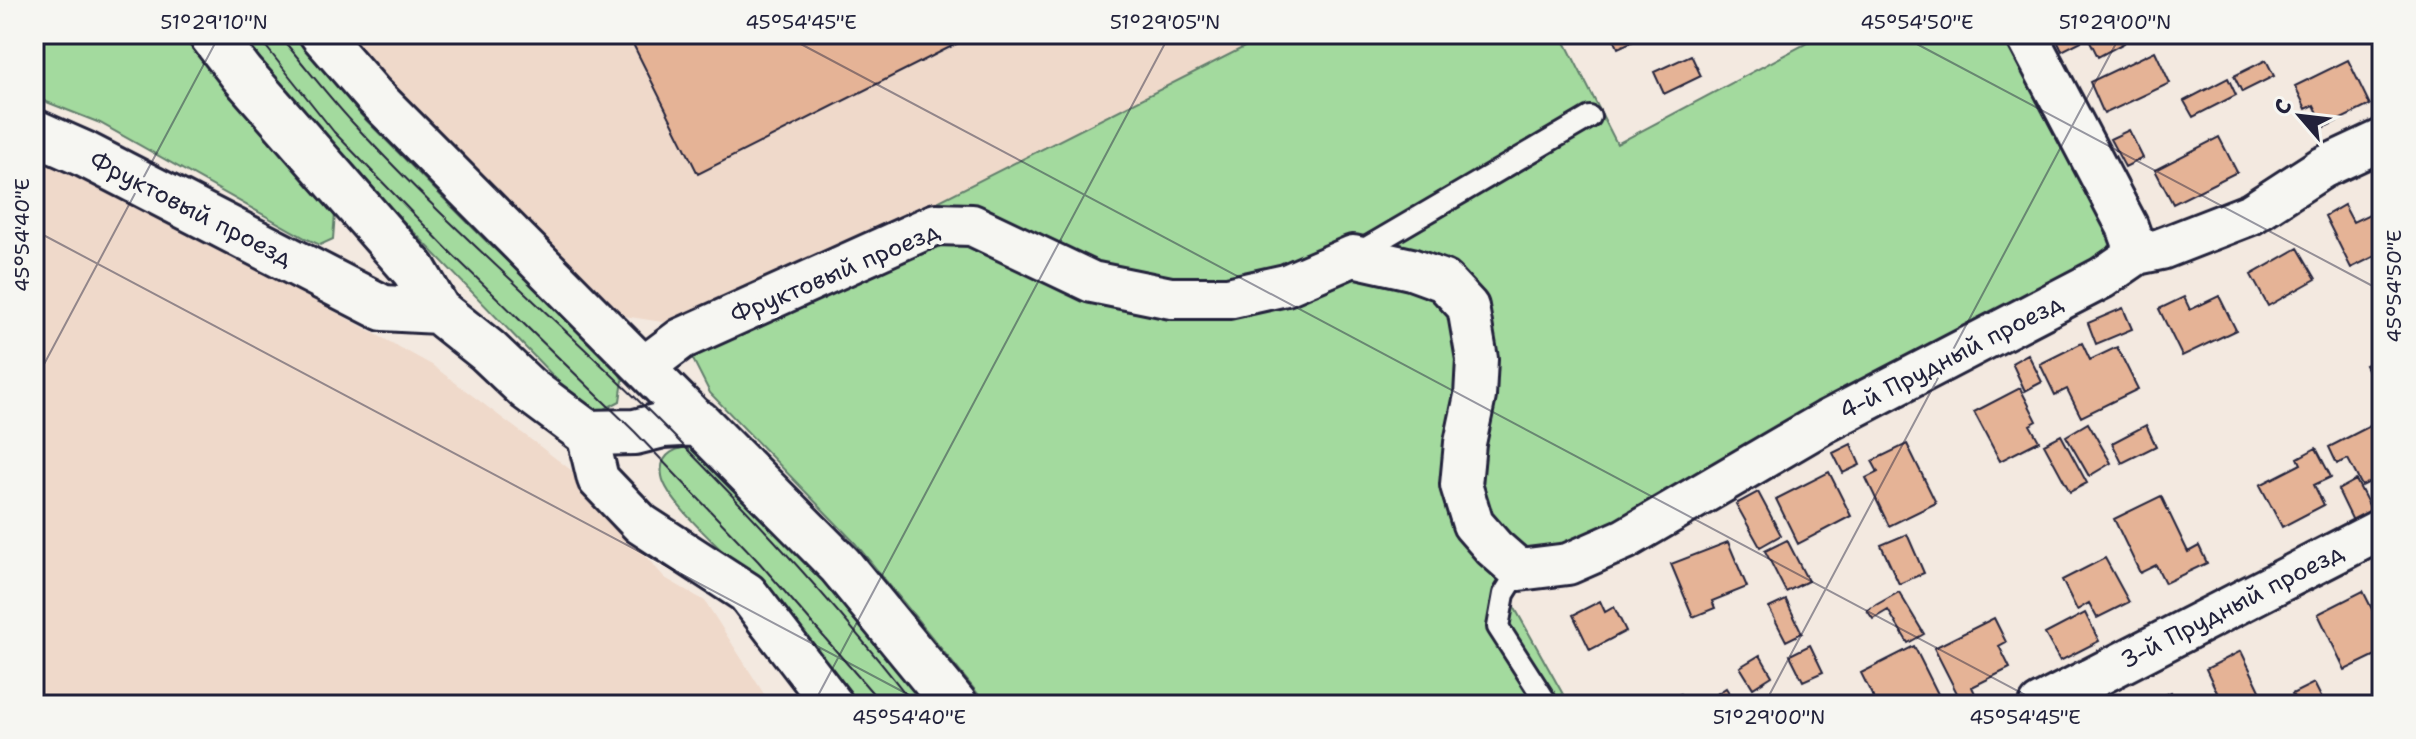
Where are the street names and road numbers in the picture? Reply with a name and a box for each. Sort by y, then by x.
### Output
street label: Фруктовый проезд [84,144,298,274]
street label: Фруктовый проезд [726,215,944,331]
street label: 4-й Прудный проезд [1834,287,2068,427]
street label: 3-й Прудный проезд [2115,536,2349,676]

